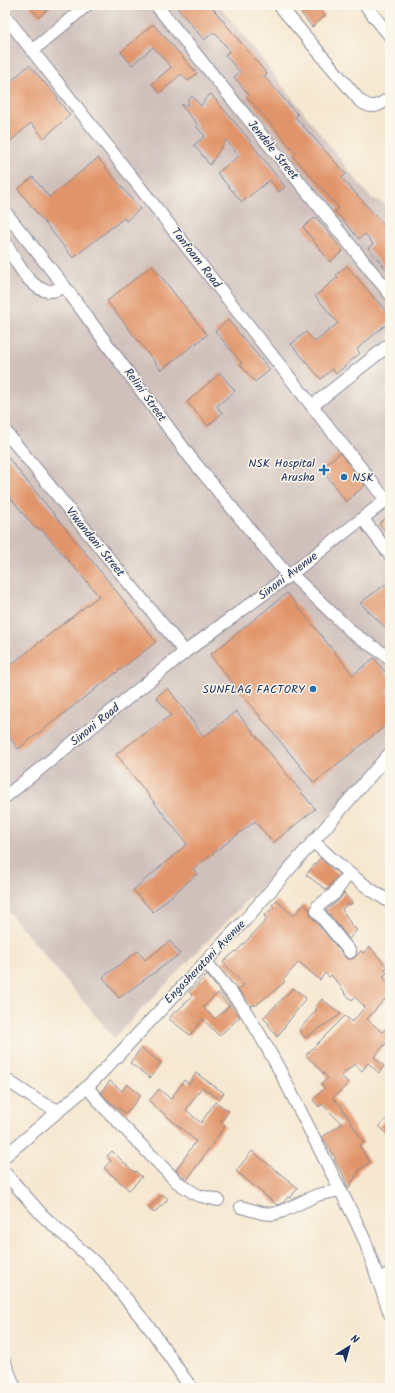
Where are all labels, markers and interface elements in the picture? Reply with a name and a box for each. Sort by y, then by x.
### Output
street label: Jendele Street [243,116,303,184]
street label: Tanfoam Road [166,224,226,293]
street label: Relini Street [119,364,171,426]
place label: NSK Hospital Arusha [248,454,315,487]
marker: NSK Hospital Arusha [318,464,330,476]
place label: NSK [352,468,374,487]
marker: NSK [339,472,349,482]
street label: Viwandani Street [61,503,129,581]
street label: Sinoni Avenue [254,547,322,605]
place label: SUNFLAG FACTORY [203,680,306,699]
marker: SUNFLAG FACTORY [308,684,318,694]
street label: Sinoni Road [66,698,125,751]
street label: Engosheratoni Avenue [160,915,251,1008]
north arrow [329,1327,369,1367]
text: N [346,1331,363,1349]

